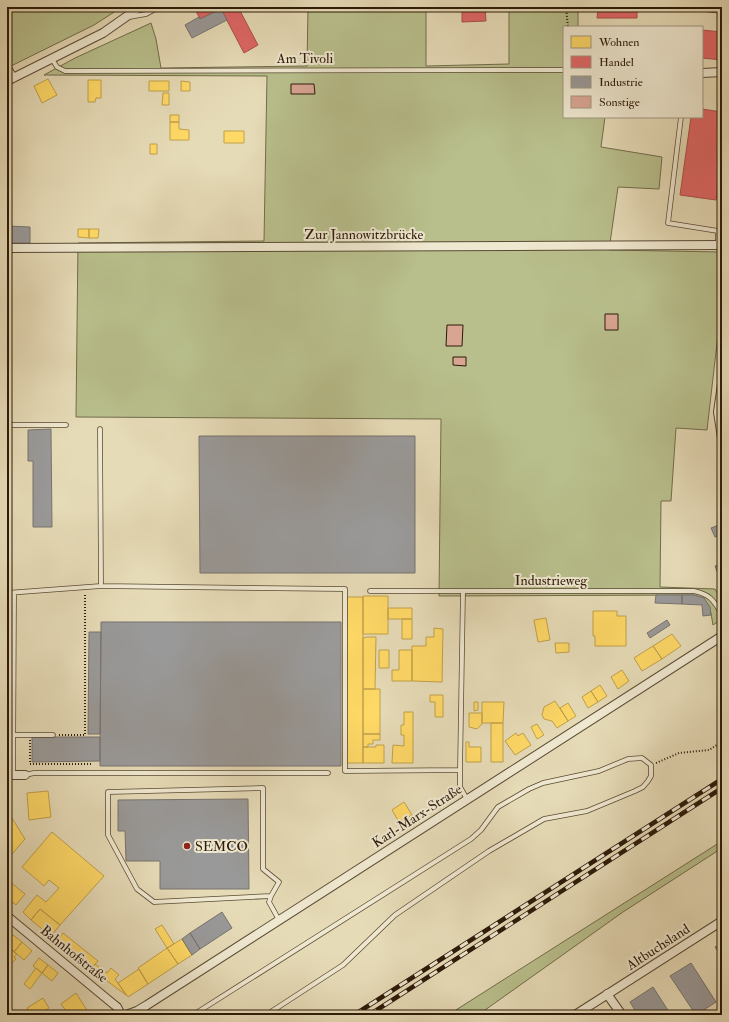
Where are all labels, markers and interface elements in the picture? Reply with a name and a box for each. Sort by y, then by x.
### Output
legend [563,26,703,118]
text: Wohnen [598,35,640,50]
street label: Am Tivoli [276,50,334,67]
text: Handel [599,55,634,70]
text: Industrie [599,75,643,90]
text: Sonstige [599,95,640,110]
street label: Zur Jannowitzbrücke [305,226,424,243]
street label: Industrieweg [515,572,588,589]
street label: Karl-Marx-Straße [369,781,465,851]
place label: SEMCO [195,838,248,855]
marker: SEMCO [182,841,192,851]
street label: Altbuchsland [622,920,693,974]
street label: Bahnhofstraße [37,922,111,986]

